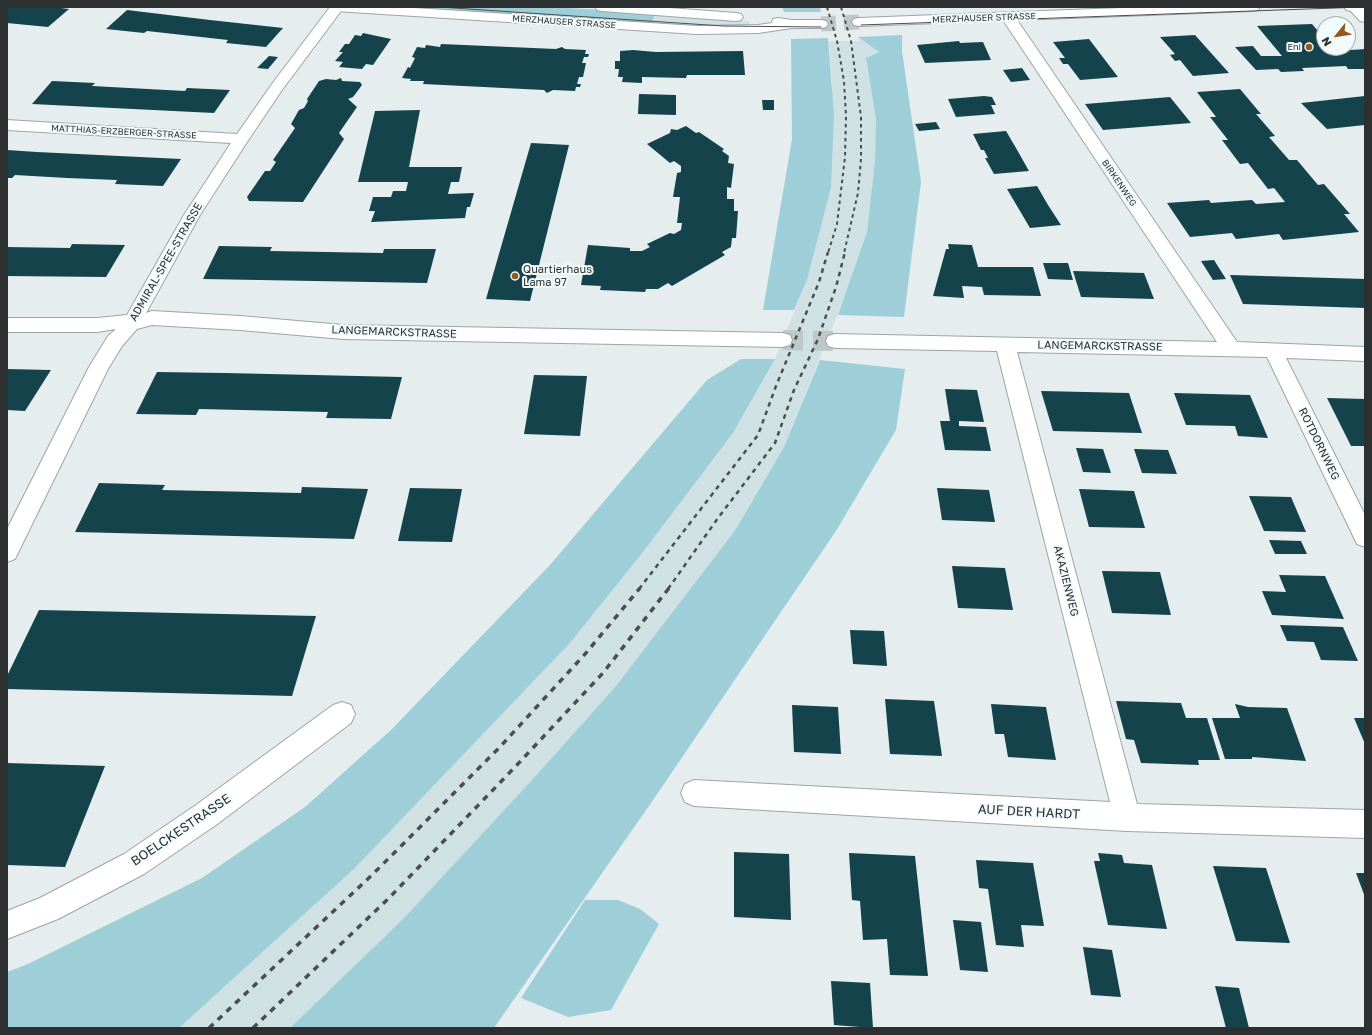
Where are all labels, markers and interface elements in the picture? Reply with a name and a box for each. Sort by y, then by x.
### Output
street label: MERZHAUSER STRASSE [932,11,1036,25]
street label: MERZHAUSER STRASSE [512,13,616,31]
north arrow [1316,16,1356,56]
text: N [1318,35,1334,49]
place label: Eni [1288,42,1301,52]
marker: Eni [1304,42,1314,52]
street label: MATTHIAS-ERZBERGER-STRASSE [51,123,197,141]
street label: BIRKENWEG [1099,158,1139,208]
street label: ADMIRAL-SPEE-STRASSE [127,200,205,324]
place label: Quartierhaus Lama 97 [523,263,592,289]
marker: Quartierhaus Lama 97 [510,271,520,281]
street label: LANGEMARCKSTRASSE [331,323,457,341]
street label: LANGEMARCKSTRASSE [1037,338,1163,354]
street label: ROTDORNWEG [1296,406,1342,482]
street label: AKAZIENWEG [1051,544,1081,618]
street label: BOELCKESTRASSE [128,791,234,869]
street label: AUF DER HARDT [978,802,1080,822]

